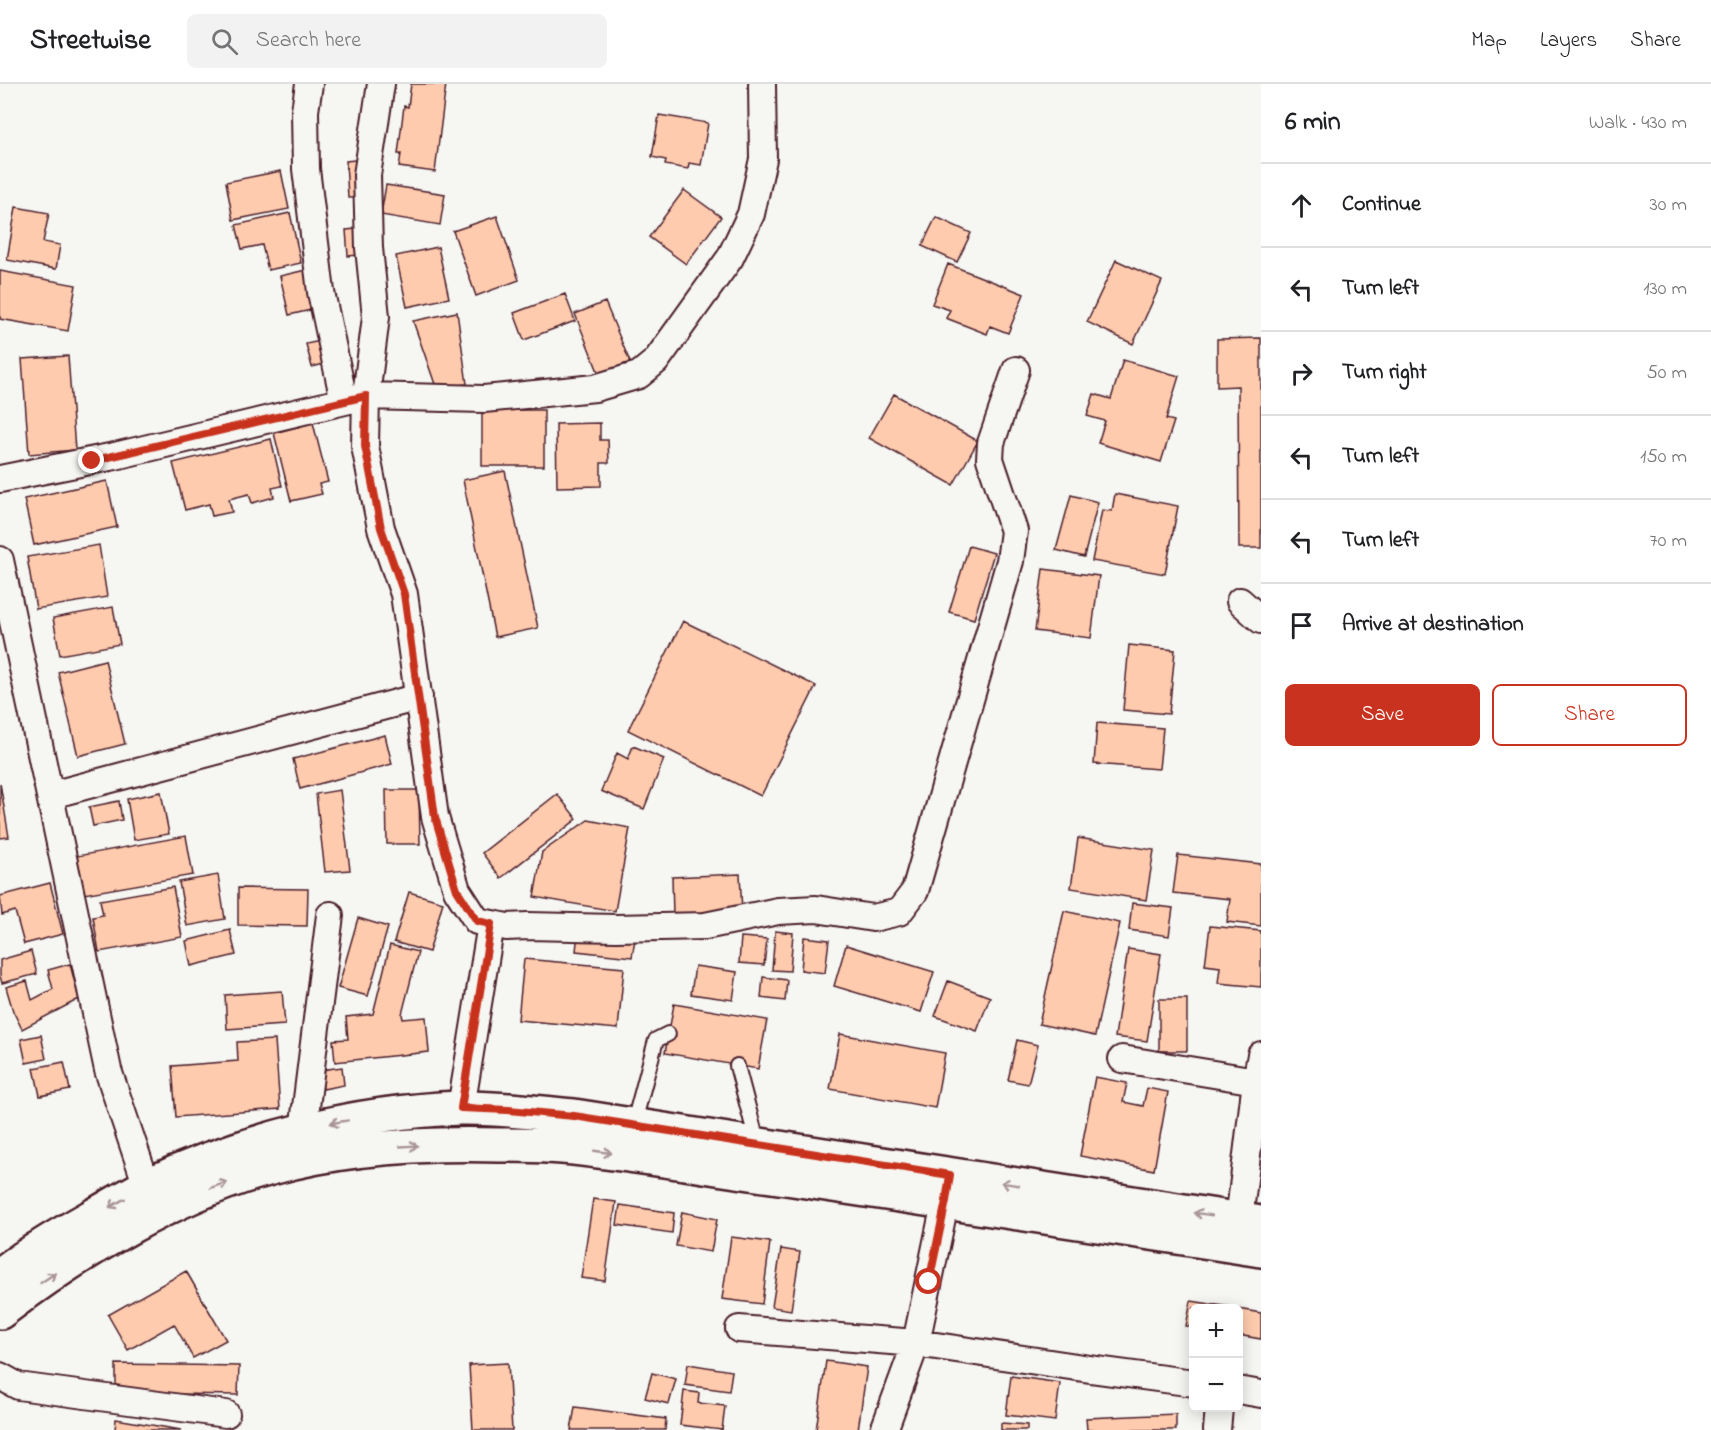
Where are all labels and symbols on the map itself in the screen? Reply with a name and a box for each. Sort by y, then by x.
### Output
route end [78,447,104,473]
one-way arrow [330,1117,349,1128]
one-way arrow [398,1140,418,1151]
one-way arrow [593,1147,613,1158]
one-way arrow [209,1179,228,1190]
one-way arrow [1001,1179,1021,1190]
one-way arrow [109,1197,126,1209]
one-way arrow [1194,1209,1214,1220]
route start [915,1268,941,1294]
one-way arrow [39,1272,55,1284]

